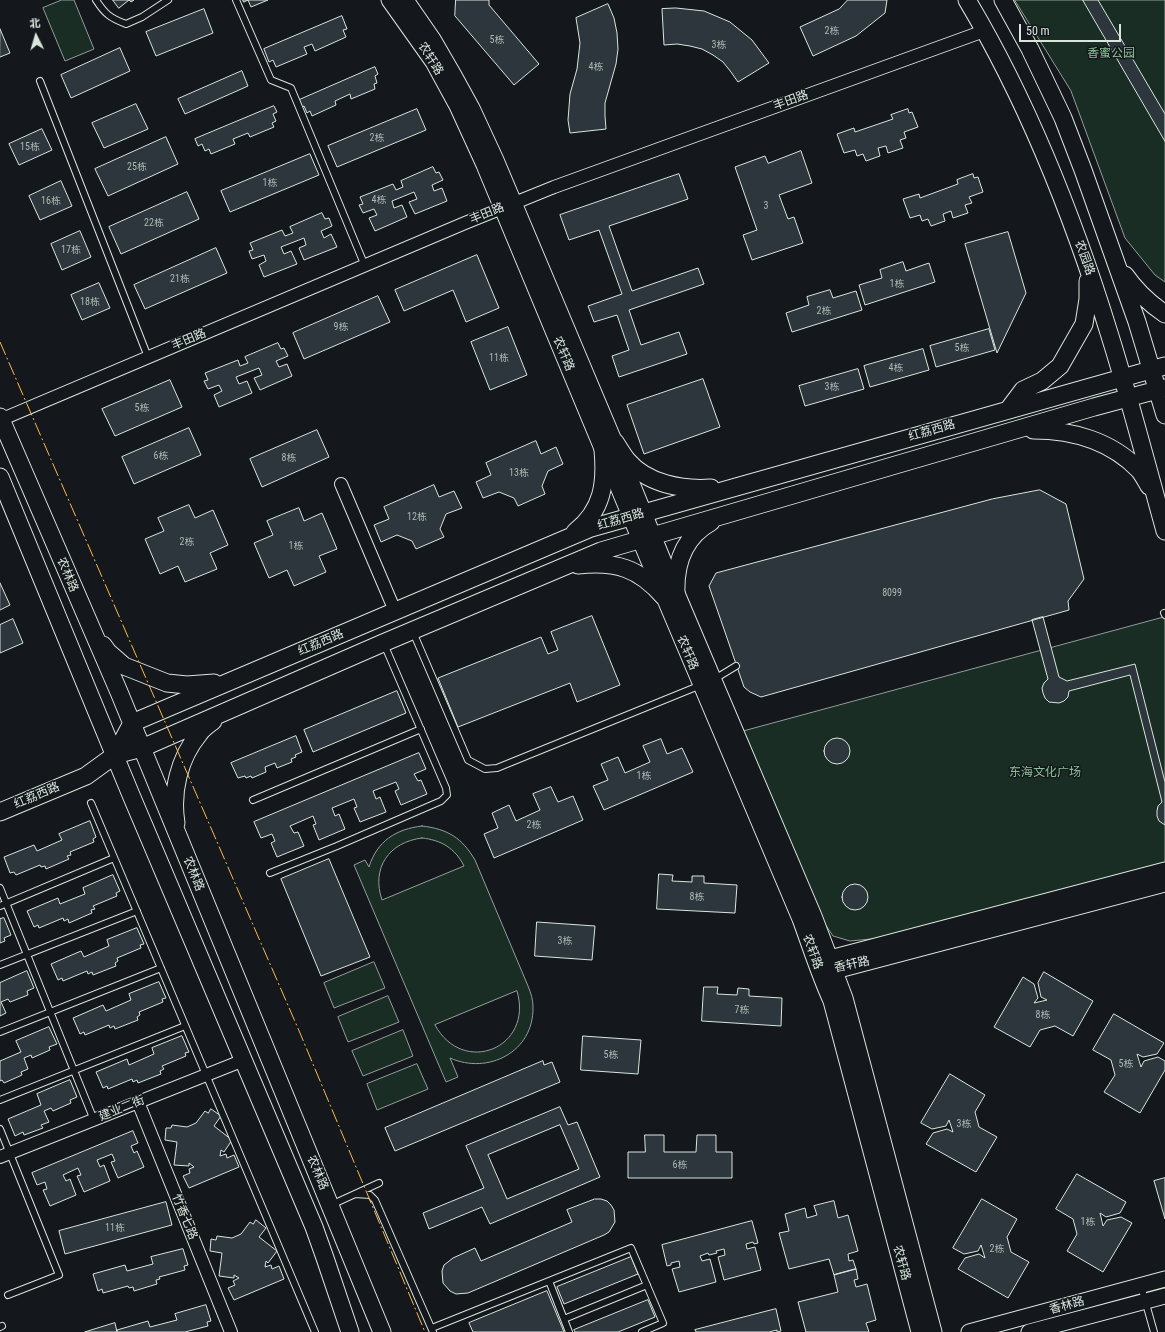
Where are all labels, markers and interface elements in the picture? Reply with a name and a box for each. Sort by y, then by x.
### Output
north arrow [16,16,56,56]
scale bar [1021,16,1123,42]
text: 北 [29,17,41,31]
text: 50 m [1026,24,1050,38]
house number: 2栋 [825,25,839,37]
house number: 5栋 [490,34,504,46]
house number: 3栋 [712,39,726,51]
street label: 农轩路 [414,40,446,78]
park label: 香蜜公园 [1087,47,1135,61]
house number: 4栋 [589,61,603,73]
street label: 丰田路 [772,88,810,114]
house number: 2栋 [370,132,384,144]
house number: 15栋 [20,141,40,153]
house number: 25栋 [127,161,147,173]
house number: 1栋 [263,177,277,189]
house number: 4栋 [372,194,386,206]
house number: 16栋 [41,195,61,207]
house number: 3 [764,200,768,212]
street label: 丰田路 [468,201,506,227]
house number: 22栋 [144,217,164,229]
street label: 农园路 [1071,239,1097,277]
house number: 17栋 [61,244,81,256]
house number: 21栋 [170,273,190,285]
house number: 1栋 [890,278,904,290]
house number: 18栋 [80,296,100,308]
house number: 2栋 [817,305,831,317]
house number: 9栋 [334,321,348,333]
street label: 丰田路 [170,326,208,354]
street label: 农轩路 [549,335,577,373]
house number: 5栋 [955,342,969,354]
house number: 11栋 [489,352,509,364]
house number: 4栋 [889,362,903,374]
house number: 3栋 [825,381,839,393]
house number: 5栋 [135,402,149,414]
street label: 红荔西路 [907,417,957,445]
house number: 6栋 [154,450,168,462]
house number: 8栋 [282,452,296,464]
house number: 13栋 [509,467,529,479]
street label: 红荔西路 [596,506,646,534]
house number: 12栋 [407,511,427,523]
house number: 2栋 [180,536,194,548]
house number: 1栋 [289,540,303,552]
street label: 农林路 [53,556,81,594]
house number: 8099 [882,587,902,599]
street label: 红荔西路 [296,627,346,659]
street label: 农轩路 [673,634,701,672]
park label: 东海文化广场 [1009,766,1081,780]
house number: 1栋 [637,770,651,782]
street label: 红荔西路 [12,780,62,812]
house number: 2栋 [527,819,541,831]
street label: 农林路 [180,855,206,893]
house number: 8栋 [690,891,704,903]
street label: 农轩路 [799,933,825,971]
house number: 3栋 [558,935,572,947]
street label: 香轩路 [833,954,871,976]
house number: 7栋 [735,1004,749,1016]
house number: 8栋 [1036,1009,1050,1021]
house number: 5栋 [604,1049,618,1061]
house number: 5栋 [1119,1058,1133,1070]
street label: 建业二街 [97,1093,147,1125]
house number: 3栋 [957,1118,971,1130]
street label: 农林路 [303,1154,331,1192]
house number: 6栋 [673,1159,687,1171]
street label: 竹香七路 [168,1192,200,1242]
house number: 1栋 [1081,1216,1095,1228]
house number: 11栋 [105,1222,125,1234]
house number: 2栋 [990,1243,1004,1255]
street label: 农轩路 [889,1244,913,1282]
street label: 香林路 [1048,1294,1086,1318]

